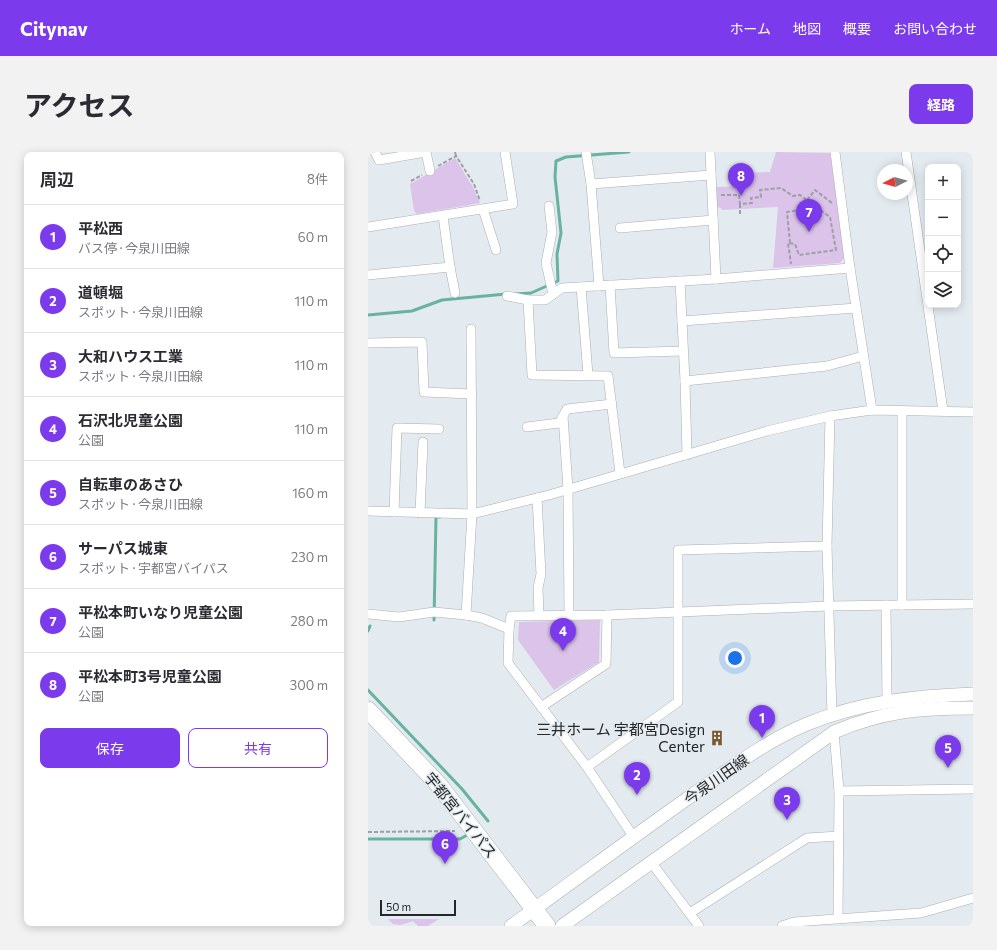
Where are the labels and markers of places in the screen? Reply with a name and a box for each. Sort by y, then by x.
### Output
pin: 8 [728,163,754,196]
pin: 7 [796,199,822,232]
pin: 4 [550,618,576,651]
pin: 1 [749,705,775,738]
place label: 三井ホーム 宇都宮Design Center [536,720,705,755]
building icon: 三井ホーム 宇都宮Design Center [708,729,726,747]
pin: 5 [935,735,961,768]
pin: 2 [624,762,650,795]
pin: 3 [774,787,800,820]
pin: 6 [432,831,458,864]

